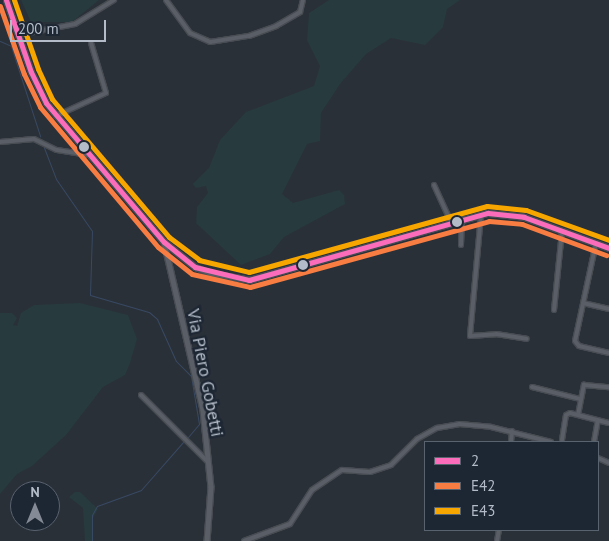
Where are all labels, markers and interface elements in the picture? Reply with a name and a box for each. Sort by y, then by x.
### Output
scale bar [12,10,109,42]
text: 200 m [18,19,59,38]
unlabelled marker [79,142,89,152]
unlabelled marker [452,217,462,227]
unlabelled marker [298,260,308,270]
street label: Via Piero Gobetti [182,307,228,439]
legend [424,441,599,531]
text: 2 [471,451,479,470]
text: E42 [471,476,495,495]
north arrow [10,481,60,531]
text: N [30,483,40,501]
text: E43 [471,501,495,520]

